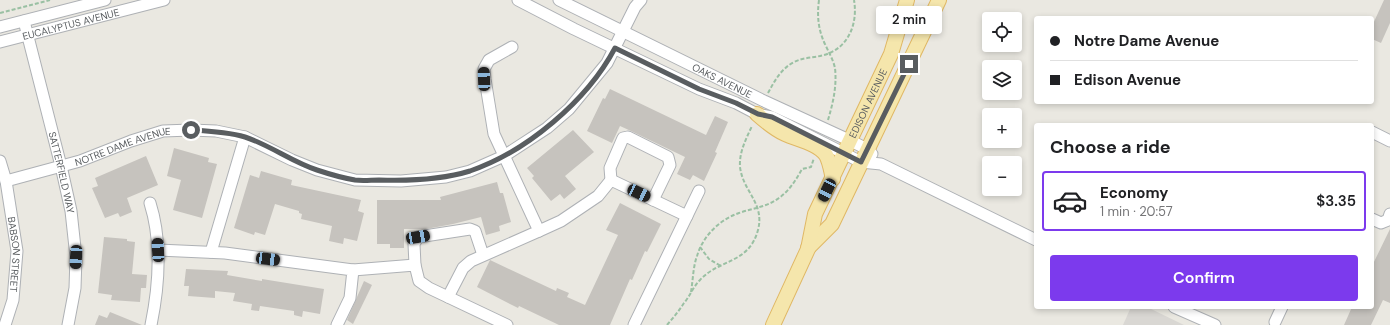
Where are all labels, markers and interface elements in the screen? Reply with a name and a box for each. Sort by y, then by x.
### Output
street label: EUCALYPTUS AVENUE [21,5,121,43]
callout: 2 min [876,6,942,34]
text: 2 min [892,11,926,28]
map controls [982,12,1022,196]
button: locate [982,12,1022,52]
text: Notre Dame Avenue [1074,31,1219,51]
route end [900,55,918,73]
street label: OAKS AVENUE [690,60,755,101]
button: layers [982,60,1022,100]
street label: EDISON AVENUE [846,66,890,140]
car [478,67,490,91]
text: Edison Avenue [1074,70,1181,90]
button: + [982,108,1022,148]
route start [182,121,200,139]
street label: NOTRE DAME AVENUE [73,124,171,169]
street label: SATTERFIELD WAY [46,130,78,215]
text: Choose a ride [1050,135,1171,159]
button: − [982,156,1022,196]
car [816,177,838,203]
car [626,182,652,204]
icon: car [1052,183,1088,219]
text: Economy [1100,183,1168,203]
text: $3.35 [1316,191,1356,211]
text: 1 min · 20:57 [1100,203,1173,220]
street label: BABSON STREET [5,216,24,293]
car [405,229,431,245]
car [151,238,165,262]
car [69,245,83,269]
car [255,252,281,266]
button: Confirm [1050,255,1358,301]

